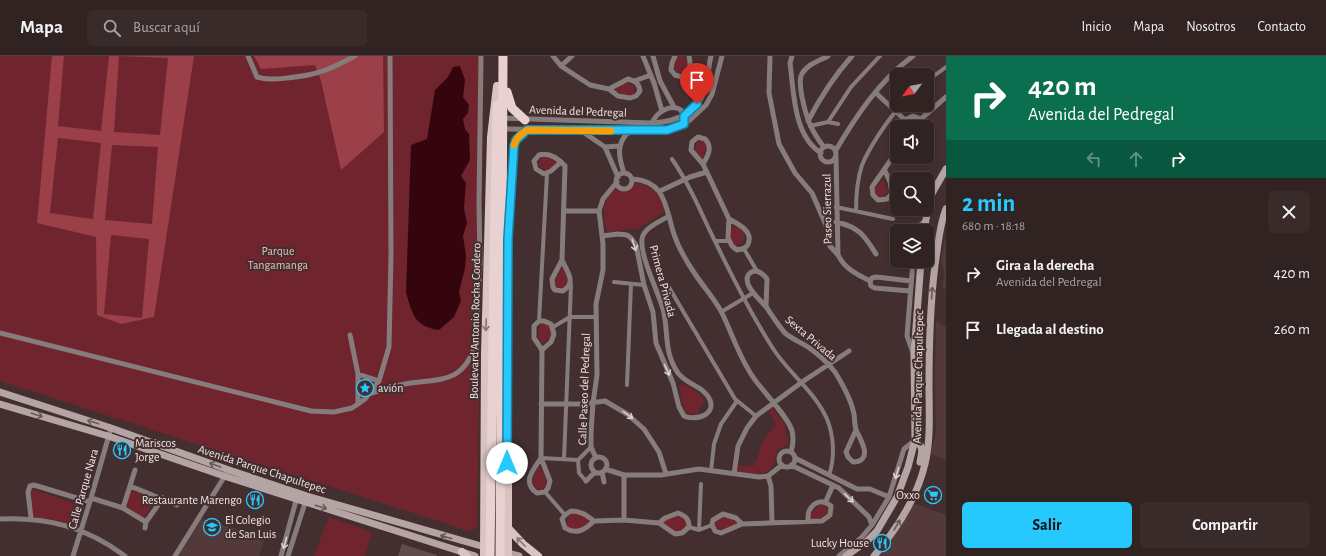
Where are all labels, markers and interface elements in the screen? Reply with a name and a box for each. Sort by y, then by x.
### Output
search box [87,10,367,46]
icon: search [101,17,123,39]
text: Mapa [20,18,63,37]
text: Buscar aquí [133,20,200,35]
text: Inicio [1081,20,1111,34]
text: Mapa [1133,20,1164,34]
text: Nosotros [1186,20,1236,34]
text: Contacto [1258,20,1306,34]
pin [680,63,714,104]
north arrow [890,68,934,112]
map controls [890,68,934,268]
icon: arrive [686,69,708,91]
icon: right [962,72,1014,124]
text: 420 m [1028,73,1097,101]
street label: Avenida del Pedregal [529,103,627,119]
text: Avenida del Pedregal [1028,106,1174,124]
button: sound [890,120,934,164]
icon: left [1083,148,1105,170]
icon: ahead [1125,148,1147,170]
icon: right [1167,148,1189,170]
button: search [890,172,934,216]
street label: Paseo Sierrazul [820,174,834,244]
button: close [1268,191,1310,233]
text: 2 min [962,192,1015,216]
text: 680 m · 18:18 [962,220,1025,233]
button: layers [890,224,934,268]
one-way arrow [631,239,639,251]
street label: Boulevard Antonio Rocha Cordero [468,243,482,399]
street label: Primera Privada [648,244,679,319]
park label: Parque Tangamanga [248,245,309,271]
text: Gira a la derecha [996,258,1095,273]
icon: right [962,263,984,285]
text: 420 m [1274,266,1310,281]
text: Avenida del Pedregal [996,276,1102,289]
one-way arrow [928,287,935,300]
street label: Avenida Parque Chapultepec [911,310,925,444]
street label: Sexta Privada [783,313,839,363]
one-way arrow [482,318,490,331]
icon: arrive [962,319,984,341]
text: Llegada al destino [996,322,1104,337]
text: 260 m [1274,322,1310,337]
street label: Calle Paseo del Pedregal [576,333,592,445]
one-way arrow [664,364,671,376]
place icon: avión [355,378,375,398]
place label: avión [378,382,403,394]
one-way arrow [622,411,633,419]
one-way arrow [31,412,44,419]
one-way arrow [86,418,99,425]
place label: Mariscos Jorge [135,437,176,463]
restaurant icon: Mariscos Jorge [112,440,132,460]
position arrow [486,442,528,484]
street label: Avenida Parque Chapultepec [197,443,328,495]
street label: Calle Parque Nara [66,447,100,530]
one-way arrow [209,461,221,469]
one-way arrow [893,466,900,479]
supermarket icon: Oxxo [923,485,943,505]
place label: Oxxo [896,489,920,501]
restaurant icon: Restaurante Marengo [245,490,265,510]
one-way arrow [844,493,854,503]
place label: Restaurante Marengo [142,494,242,506]
button: Salir [962,502,1132,548]
button: Compartir [1140,502,1310,548]
one-way arrow [314,504,327,511]
place label: El Colegio de San Luis [225,514,276,540]
school or university icon: El Colegio de San Luis [202,517,222,537]
one-way arrow [893,519,901,531]
one-way arrow [440,532,453,540]
restaurant icon: Lucky House [872,533,892,553]
one-way arrow [281,536,288,549]
one-way arrow [517,537,526,547]
place label: Lucky House [811,537,869,550]

